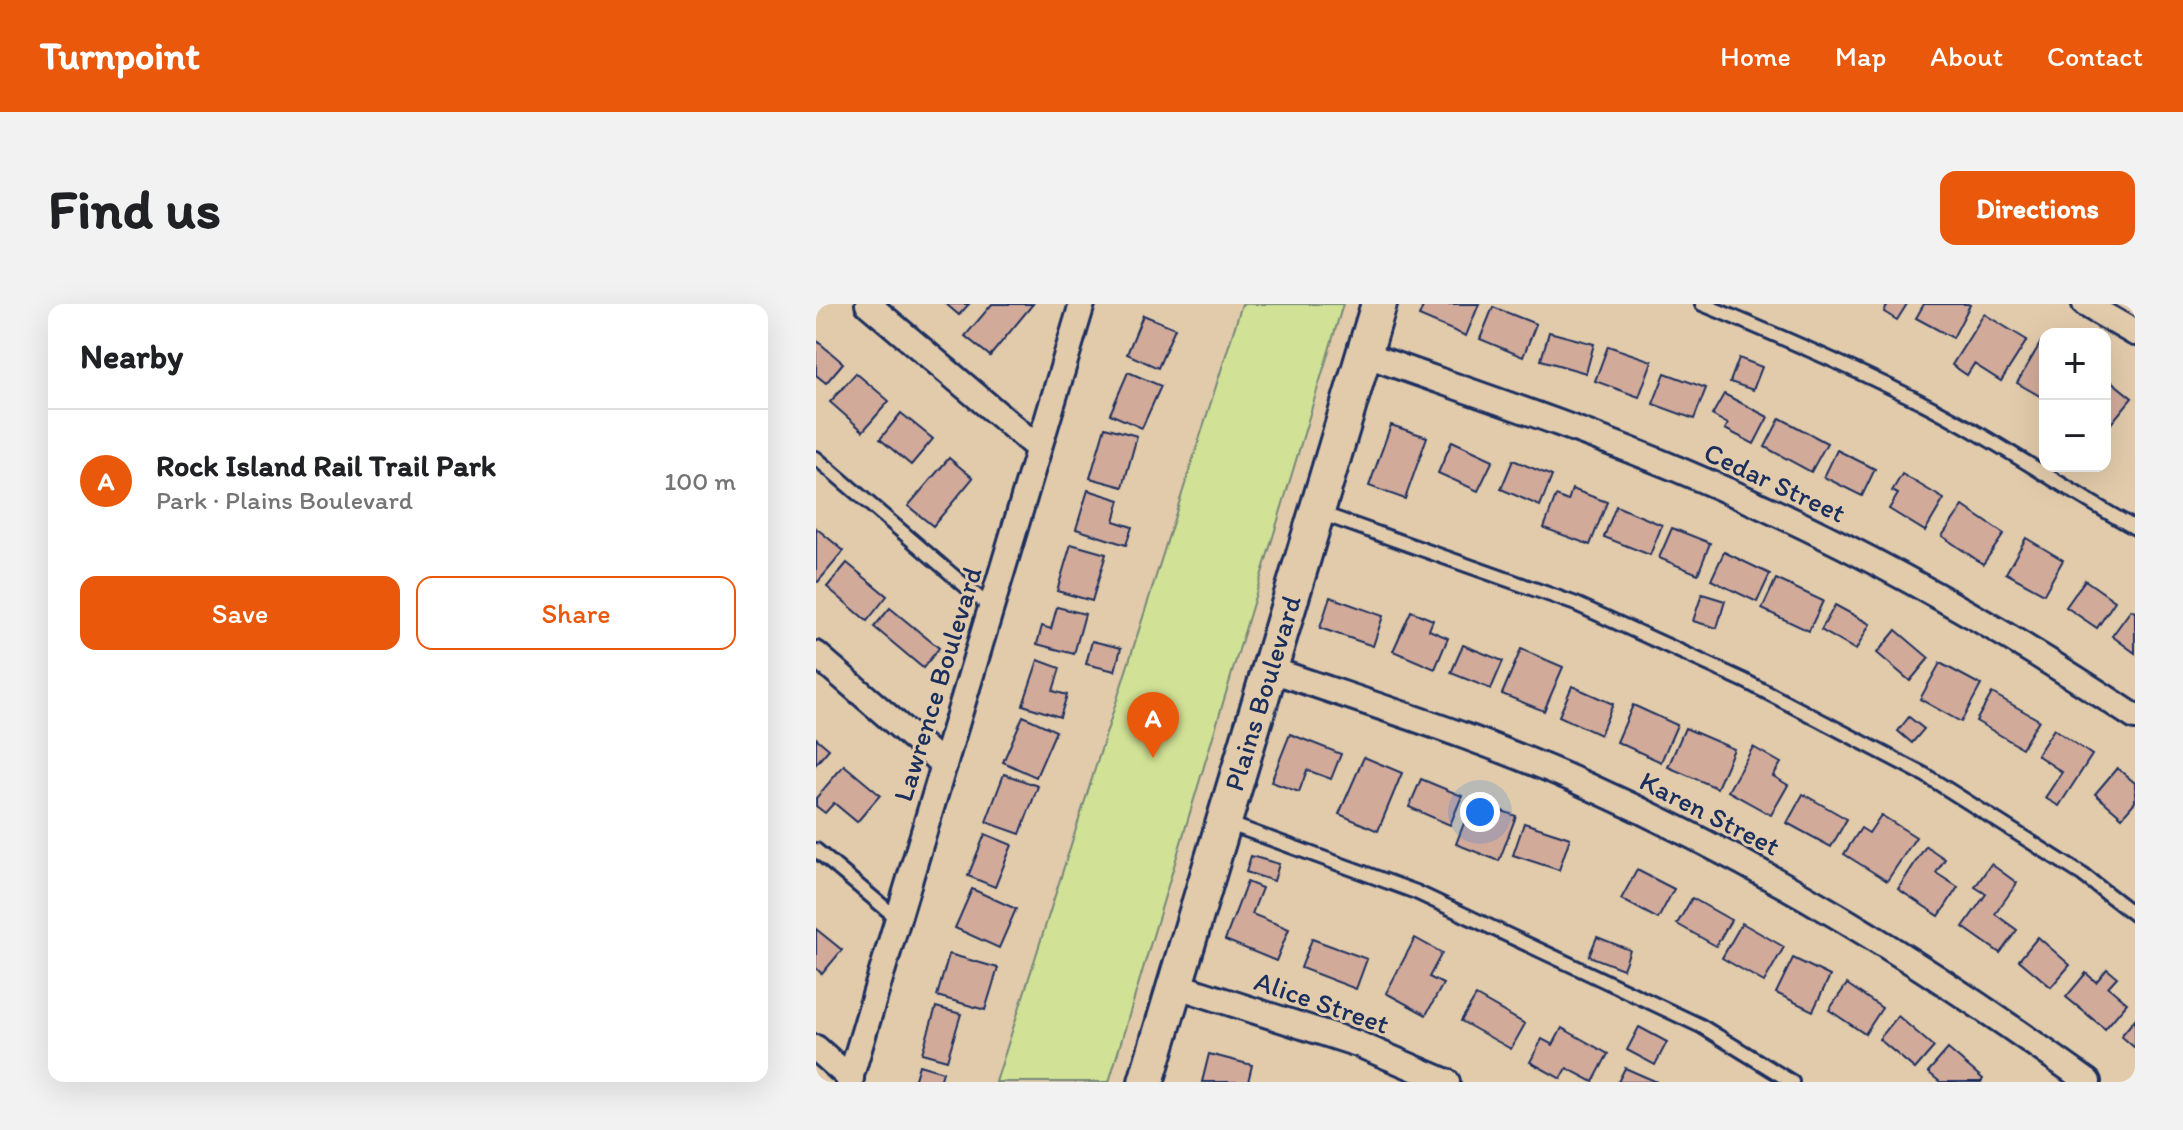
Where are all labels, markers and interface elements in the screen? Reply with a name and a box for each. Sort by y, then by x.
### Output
text: Turnpoint [40,33,200,79]
text: Home [1720,39,1791,73]
text: Map [1835,39,1886,73]
text: About [1930,39,2003,73]
text: Contact [2047,39,2143,73]
button: Directions [1940,171,2135,245]
text: Find us [48,175,221,242]
map controls [2039,328,2111,472]
button: + [2039,328,2111,400]
text: Nearby [80,336,183,377]
button: − [2039,400,2111,472]
street label: Cedar Street [1699,434,1851,530]
text: Rock Island Rail Trail Park [156,447,496,484]
text: A [98,465,114,497]
text: 100 m [664,465,736,497]
text: Park · Plains Boulevard [156,484,413,516]
street label: Lawrence Boulevard [885,563,989,805]
button: Save [80,576,400,650]
button: Share [416,576,736,650]
street label: Plains Boulevard [1216,591,1308,795]
pin: A [1127,692,1179,758]
street label: Karen Street [1634,763,1786,863]
your location [1460,792,1500,832]
street label: Alice Street [1250,963,1394,1041]

